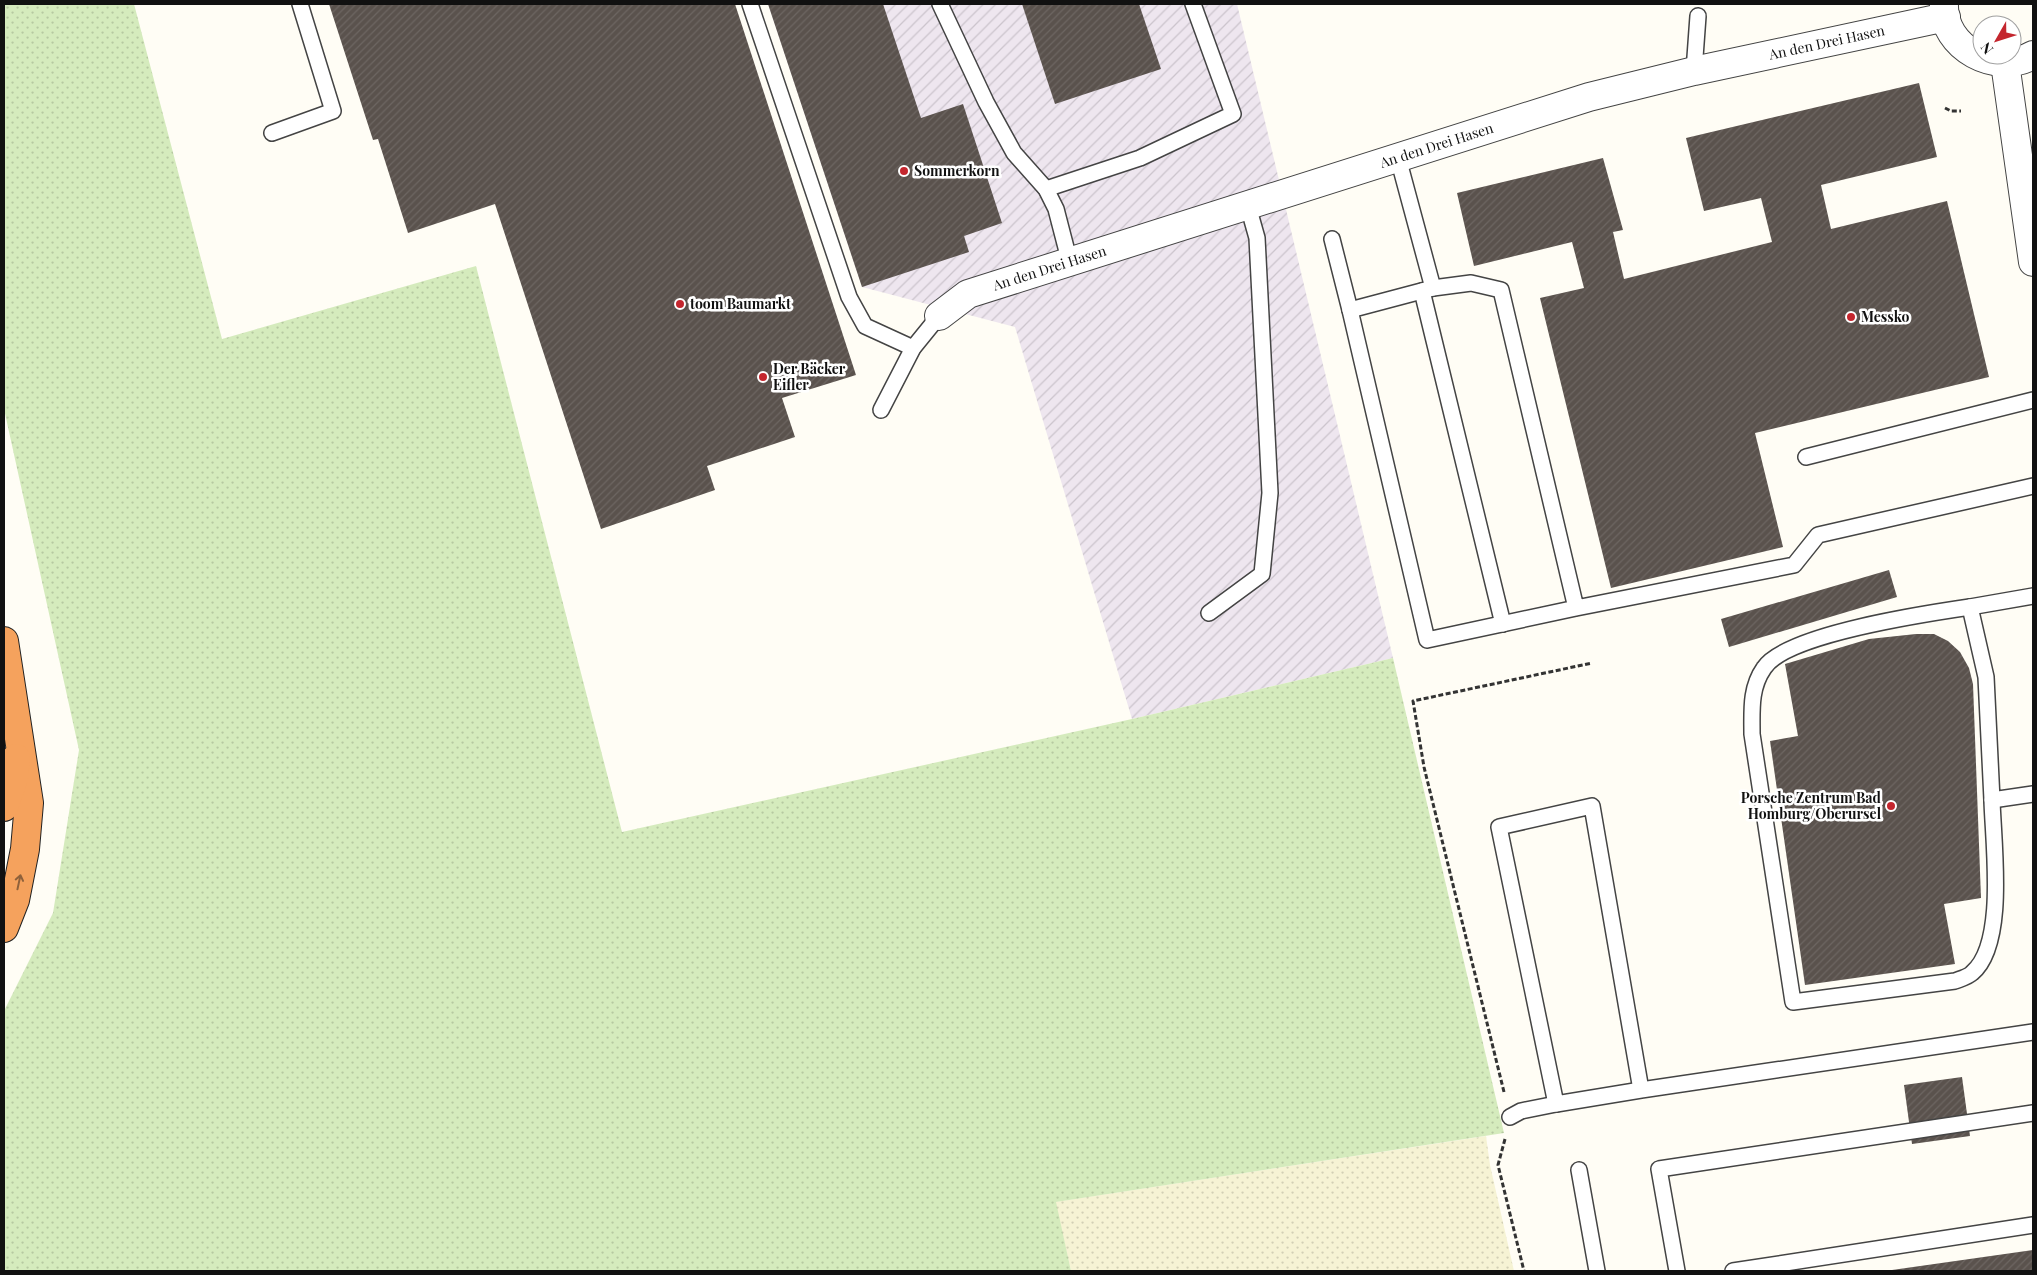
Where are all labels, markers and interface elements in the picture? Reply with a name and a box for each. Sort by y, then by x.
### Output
north arrow [1972,15,2022,65]
street label: An den Drei Hasen [1766,20,1887,64]
text: N [1976,39,1997,58]
street label: An den Drei Hasen [1376,118,1496,172]
place label: Sommerkorn [914,161,1000,180]
marker: Sommerkorn [898,165,910,177]
street label: An den Drei Hasen [989,241,1109,295]
place label: toom Baumarkt [689,294,791,313]
marker: toom Baumarkt [674,298,686,310]
place label: Messko [1861,307,1910,326]
marker: Messko [1845,311,1857,323]
place label: Der Bäcker Eifler [773,359,846,394]
marker: Der Bäcker Eifler [757,371,769,383]
place label: Porsche Zentrum Bad Homburg/Oberursel [1741,788,1882,823]
marker: Porsche Zentrum Bad Homburg/Oberursel [1885,800,1897,812]
one-way arrow [14,874,24,890]

